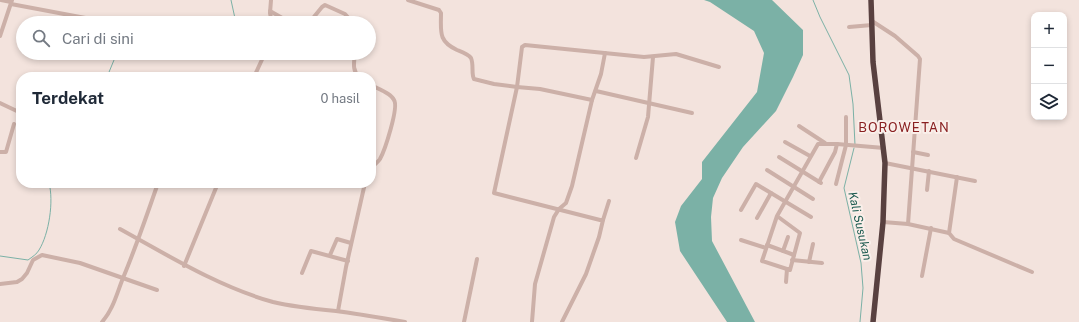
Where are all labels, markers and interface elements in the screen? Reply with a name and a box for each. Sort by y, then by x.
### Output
map controls [1031,12,1067,120]
button: + [1031,12,1067,48]
search box [16,16,376,60]
icon: search [30,27,52,49]
text: Cari di sini [62,30,134,47]
button: − [1031,48,1067,84]
button: layers [1031,84,1067,120]
text: Terdekat [32,88,104,108]
text: 0 hasil [320,91,360,106]
district label: BOROWETAN [858,120,950,135]
water label: Kali Susukan [845,190,875,262]

